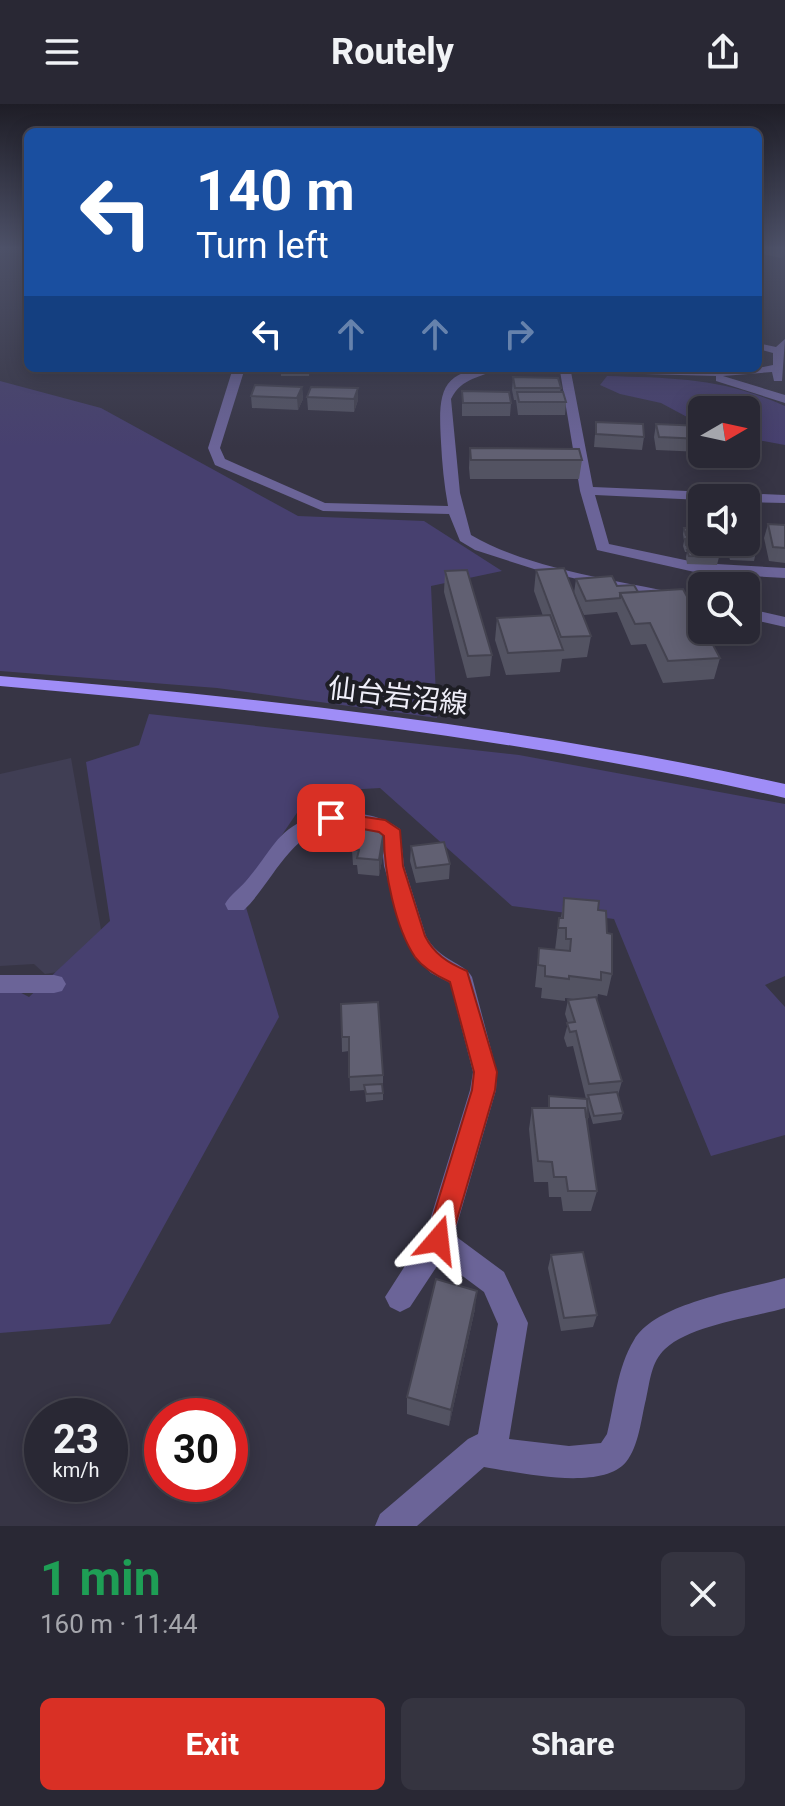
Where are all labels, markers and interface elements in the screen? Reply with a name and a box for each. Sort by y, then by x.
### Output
icon: menu [40,30,84,74]
icon: share [701,30,745,74]
text: Routely [331,31,454,73]
text: 140 m [196,158,355,224]
icon: left [64,160,168,264]
text: Turn left [196,225,329,267]
icon: left [245,312,289,356]
icon: ahead [329,312,373,356]
icon: ahead [413,312,457,356]
icon: right [497,312,541,356]
north arrow [688,396,760,468]
map controls [688,396,760,644]
button: sound [688,484,760,556]
button: search [688,572,760,644]
street label: 仙台岩沼線 [327,671,469,721]
pin [297,784,365,852]
icon: arrive [309,796,353,840]
position arrow [396,1198,480,1282]
speed limit sign: 30 [144,1398,248,1502]
text: 23 [53,1416,99,1463]
text: km/h [53,1458,99,1482]
text: 1 min [40,1550,161,1607]
button: close [661,1552,745,1636]
text: 160 m · 11:44 [40,1609,198,1639]
button: Exit [40,1698,385,1790]
button: Share [401,1698,745,1790]

